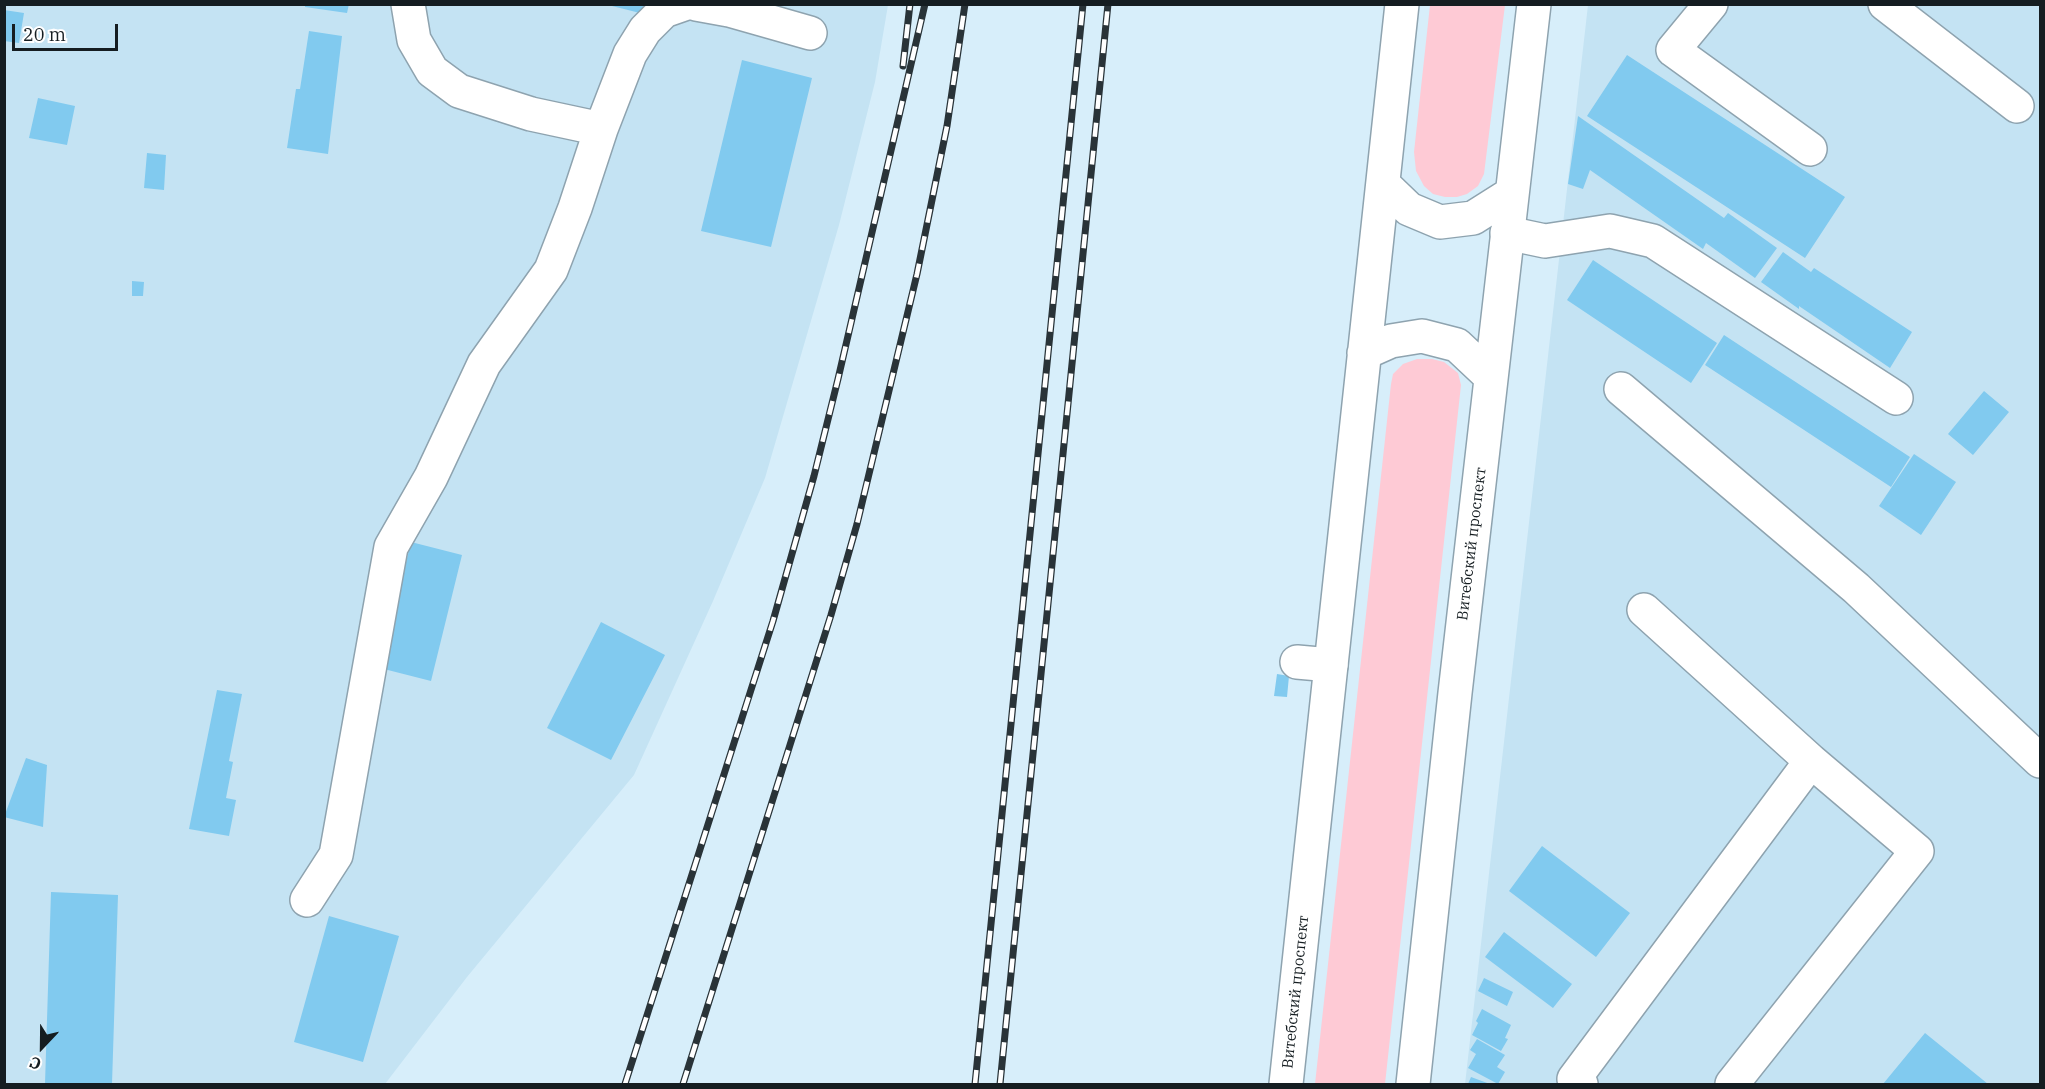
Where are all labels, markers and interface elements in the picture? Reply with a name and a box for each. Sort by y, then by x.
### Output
scale bar [15,12,122,50]
text: 20 m [23,23,66,46]
street label: Витебский проспект [1454,466,1490,622]
street label: Витебский проспект [1279,914,1313,1070]
north arrow [12,1017,72,1077]
text: С [27,1052,44,1075]

